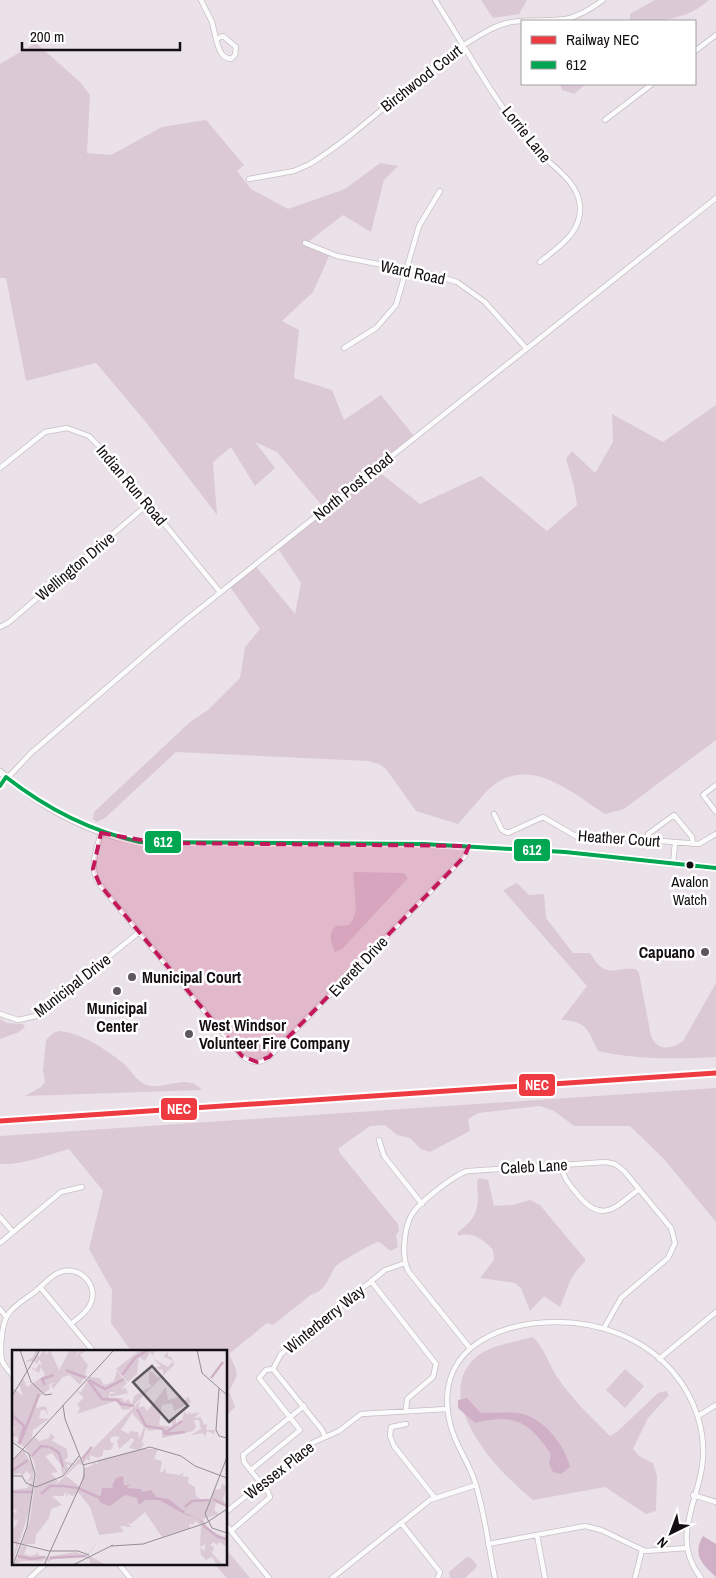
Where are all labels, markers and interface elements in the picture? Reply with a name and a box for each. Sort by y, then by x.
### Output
scale bar [22,20,180,52]
legend [521,20,696,85]
text: 200 m [30,26,64,47]
text: Railway NEC [566,29,639,50]
street label: Birchwood Court [376,39,467,117]
text: 612 [566,54,587,75]
street label: Lorrie Lane [497,101,557,167]
street label: Ward Road [378,254,448,290]
street label: Indian Run Road [92,440,172,530]
street label: North Post Road [308,447,398,525]
street label: Wellington Drive [31,526,119,606]
street label: Heather Court [577,824,661,852]
line badge: 612 [144,830,182,854]
text: 612 [153,833,173,851]
line badge: 612 [513,838,551,862]
text: 612 [522,841,542,859]
marker: Avalon Watch [685,860,695,870]
place label: Avalon Watch [670,871,709,910]
street label: Everett Drive [323,931,393,1001]
place label: Capuano [639,941,695,963]
marker: Capuano [699,946,711,958]
street label: Municipal Drive [29,948,115,1022]
place label: Municipal Court [142,966,242,988]
marker: Municipal Court [126,971,138,983]
marker: Municipal Center [111,985,123,997]
place label: Municipal Center [87,997,147,1037]
place label: West Windsor Volunteer Fire Company [199,1014,350,1054]
marker: West Windsor Volunteer Fire Company [183,1028,195,1040]
line badge: NEC [518,1073,556,1097]
text: NEC [525,1076,549,1094]
line badge: NEC [160,1097,198,1121]
text: NEC [167,1100,191,1118]
street label: Caleb Lane [500,1153,568,1179]
street label: Winterberry Way [279,1279,369,1358]
inset map [12,1350,228,1566]
street label: Wessex Place [240,1436,318,1504]
north arrow [646,1508,696,1558]
text: N [653,1533,671,1552]

